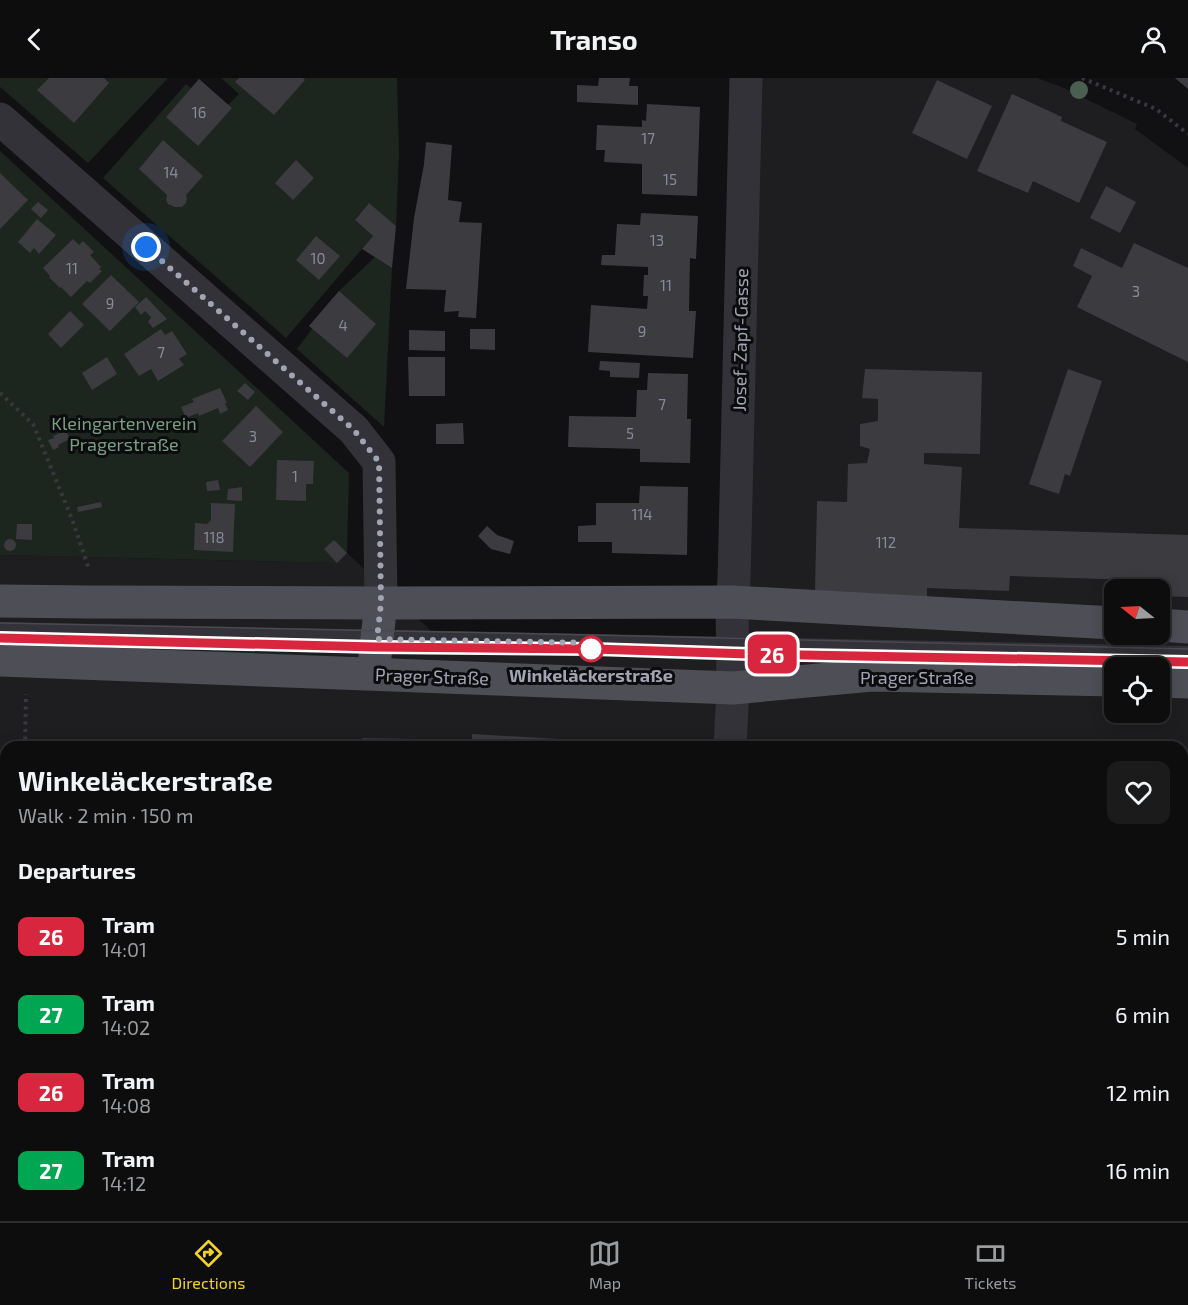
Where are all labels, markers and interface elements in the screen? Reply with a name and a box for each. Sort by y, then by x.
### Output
icon: back [18,23,51,56]
text: Transo [550,23,638,55]
icon: person [1137,23,1170,56]
house number: 16 [192,103,206,121]
house number: 17 [641,129,655,147]
house number: 14 [163,163,179,181]
house number: 15 [663,170,677,188]
house number: 13 [650,231,664,249]
your location [131,232,161,262]
house number: 10 [310,249,326,267]
house number: 11 [66,259,78,277]
street label: Josef-Zapf-Gasse [728,268,752,412]
house number: 11 [660,276,672,294]
house number: 3 [1132,282,1140,300]
house number: 9 [106,294,114,312]
house number: 4 [338,316,348,334]
house number: 9 [638,322,646,340]
house number: 7 [157,343,165,361]
house number: 7 [658,395,666,413]
park label: Kleingartenverein Pragerstraße [51,412,197,455]
house number: 5 [626,424,634,442]
house number: 3 [249,427,257,445]
house number: 1 [292,467,298,485]
house number: 114 [631,505,653,523]
house number: 118 [203,528,225,546]
house number: 112 [876,533,896,551]
north arrow [1104,579,1170,645]
map controls [1104,579,1170,723]
line badge: 26 [745,634,799,674]
marker: Winkeläckerstraße [578,636,604,662]
text: 26 [760,642,784,667]
button: locate [1104,657,1170,723]
street label: Prager Straße [375,663,489,689]
place label: Winkeläckerstraße [509,664,673,686]
street label: Prager Straße [860,666,974,688]
button: heart [1107,761,1170,824]
text: Winkeläckerstraße [18,763,273,797]
text: Walk · 2 min · 150 m [18,803,193,827]
text: Departures [18,857,136,883]
text: Tram [102,911,155,937]
text: 5 min [1116,923,1170,949]
text: 26 [39,924,63,949]
text: 14:01 [102,937,147,961]
text: Tram [102,989,155,1015]
text: 6 min [1115,1001,1170,1027]
text: 27 [39,1002,63,1027]
text: 14:02 [102,1015,150,1039]
text: Tram [102,1067,155,1093]
text: 12 min [1106,1079,1170,1105]
text: 26 [39,1080,63,1105]
text: 14:08 [102,1093,151,1117]
text: Tram [102,1145,155,1171]
text: 16 min [1106,1157,1170,1183]
text: 27 [39,1158,63,1183]
text: 14:12 [102,1171,146,1195]
tab: Directions [172,1237,245,1292]
tab: Map [588,1237,621,1292]
tab: Tickets [965,1237,1016,1292]

